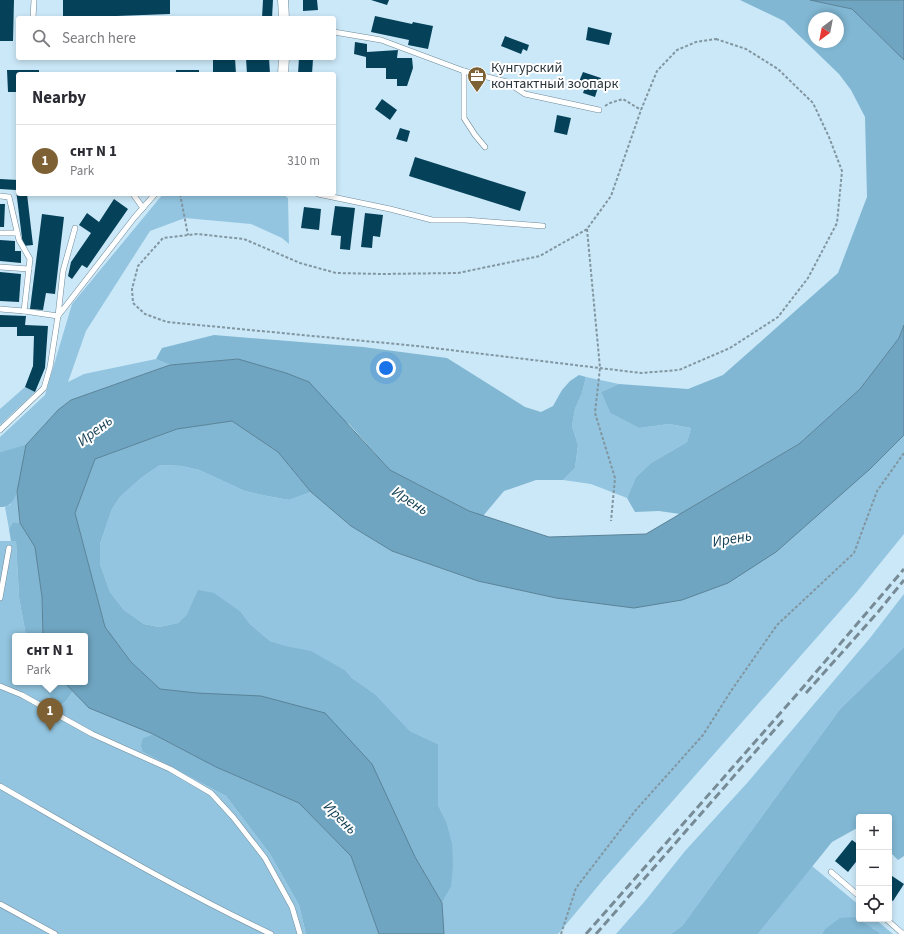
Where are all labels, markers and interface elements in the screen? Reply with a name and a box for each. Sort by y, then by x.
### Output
north arrow [808,12,844,48]
search box [16,16,336,60]
icon: search [30,27,52,49]
text: Search here [62,28,136,49]
place label: Кунгурский контактный зоопарк [491,58,619,94]
office icon: Кунгурский контактный зоопарк [466,65,488,93]
text: Nearby [32,86,86,110]
text: снт N 1 [70,141,117,162]
text: 1 [42,152,48,170]
text: 310 m [287,152,320,170]
text: Park [70,162,94,180]
your location [376,358,396,378]
water label: Ирень [73,411,117,451]
water label: Ирень [388,481,432,521]
water label: Ирень [711,525,753,553]
popup [12,633,88,685]
text: снт N 1 [26,640,74,661]
text: Park [26,661,51,679]
pin: 1 [37,698,63,731]
water label: Ирень [319,797,362,840]
map controls [856,814,892,922]
button: + [856,814,892,850]
button: − [856,850,892,886]
button: locate [856,886,892,922]

